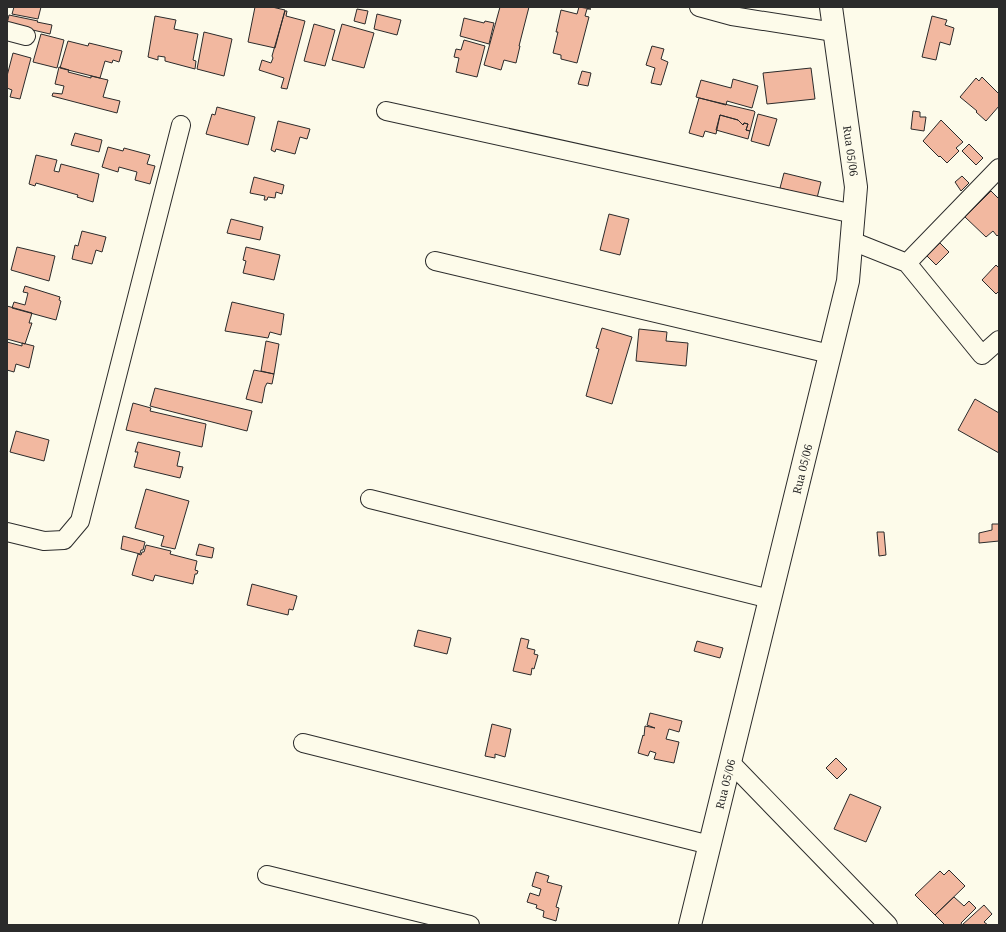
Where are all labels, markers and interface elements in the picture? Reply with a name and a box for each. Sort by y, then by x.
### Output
street label: Rua 05/06 [840,125,862,177]
street label: Rua 05/06 [789,442,815,496]
street label: Rua 05/06 [712,757,738,811]

